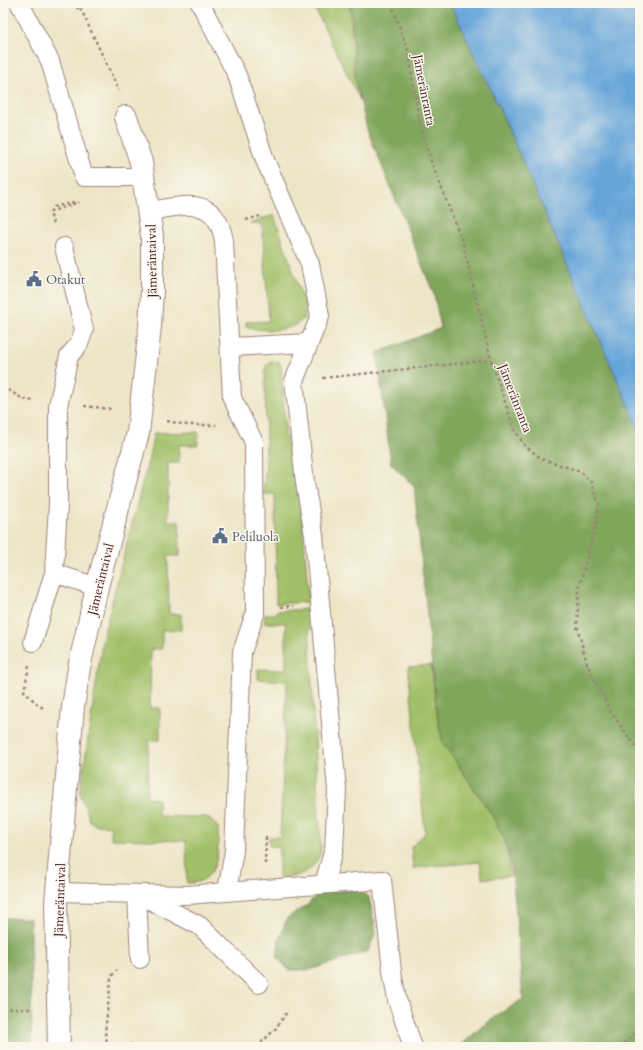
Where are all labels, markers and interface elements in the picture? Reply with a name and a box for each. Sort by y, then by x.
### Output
street label: Jämeränranta [408,51,440,128]
street label: Jämeräntaival [142,223,162,300]
public building icon: Otakut [25,270,43,288]
place label: Otakut [46,271,85,289]
street label: Jämeränranta [493,359,537,436]
public building icon: Peliluola [211,527,229,545]
place label: Peliluola [232,528,279,546]
street label: Jämeräntaival [83,541,119,619]
street label: Jämeräntaival [50,862,70,939]

